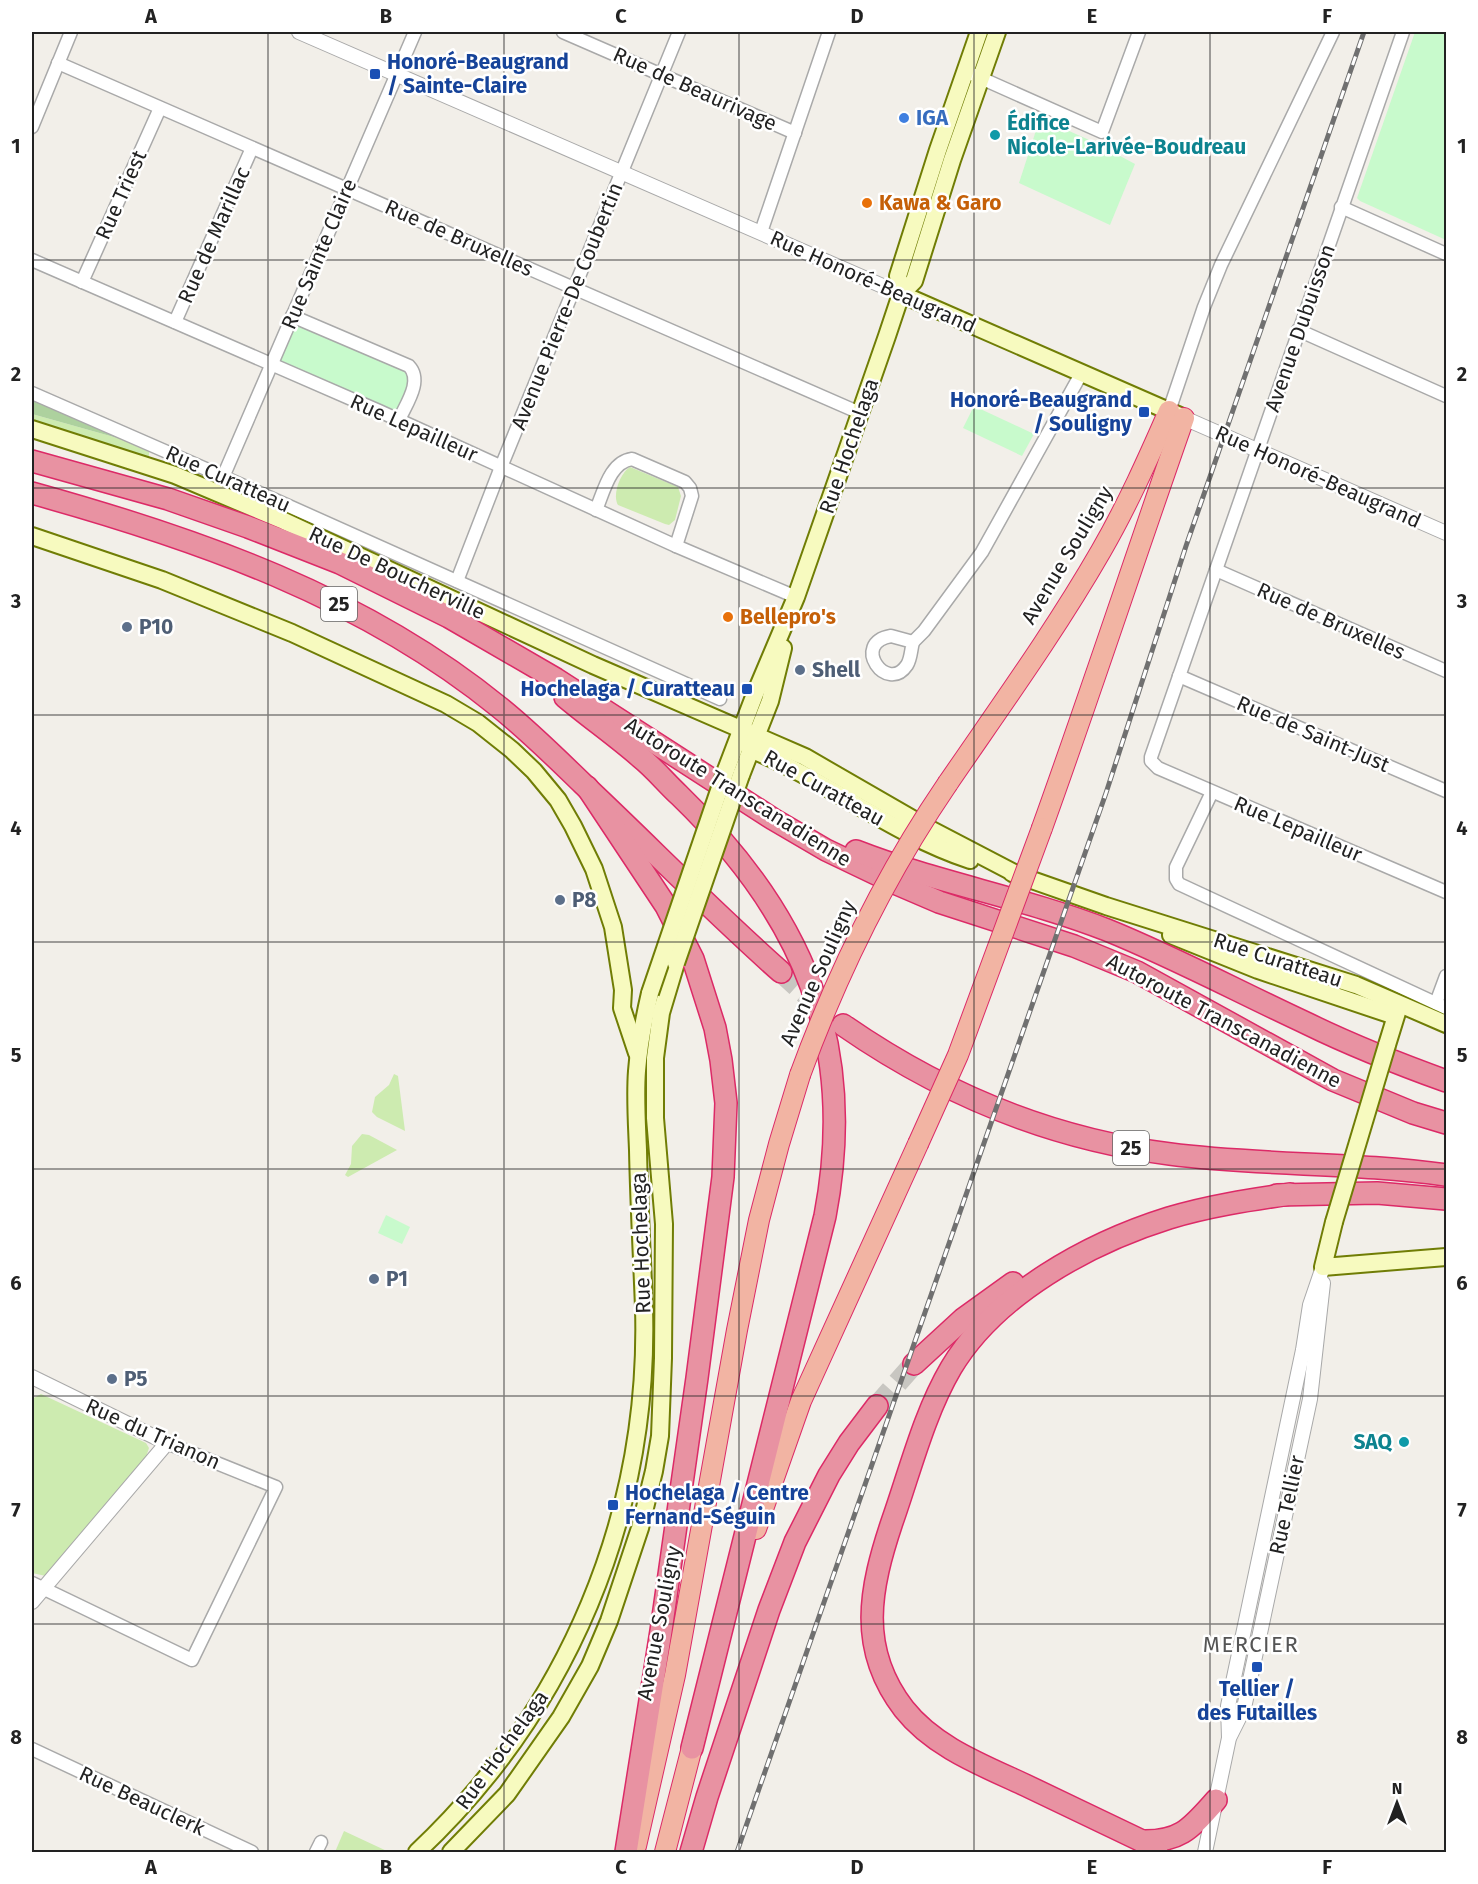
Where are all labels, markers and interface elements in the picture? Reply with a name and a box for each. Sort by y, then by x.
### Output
text: A [144,4,158,28]
text: B [380,4,392,28]
text: C [615,4,627,28]
text: D [850,4,864,28]
text: E [1087,4,1097,28]
text: F [1322,4,1332,28]
street label: Rue de Beaurivage [609,41,781,137]
place label: Honoré-Beaugrand / Sainte-Claire [387,49,569,99]
marker: Honoré-Beaugrand / Sainte-Claire [368,67,382,81]
place label: IGA [916,105,949,131]
place label: Édifice Nicole-Larivée-Boudreau [1007,109,1246,160]
marker: IGA [897,111,911,125]
marker: Édifice Nicole-Larivée-Boudreau [988,128,1002,142]
text: 1 [11,134,21,158]
text: 1 [1457,134,1467,158]
street label: Rue Triest [90,146,152,244]
street label: Rue de Marillac [172,163,256,307]
street label: Rue Sainte Claire [276,175,362,333]
street label: Avenue Pierre-De Coubertin [505,179,629,433]
place label: Kawa & Garo [879,190,1001,216]
street label: Rue de Bruxelles [381,194,537,282]
marker: Kawa & Garo [860,196,874,210]
street label: Rue Honoré-Beaugrand [766,225,980,339]
street label: Avenue Dubuisson [1259,241,1341,415]
text: 2 [11,362,21,386]
text: 2 [1457,362,1467,386]
street label: Rue Hochelaga [814,375,884,517]
place label: Honoré-Beaugrand / Souligny [950,387,1132,437]
street label: Rue Lepailleur [346,388,482,468]
marker: Honoré-Beaugrand / Souligny [1137,405,1151,419]
street label: Rue Honoré-Beaugrand [1211,420,1425,534]
street label: Rue Curatteau [161,440,295,518]
street label: Avenue Souligny [1016,481,1119,629]
street label: Rue De Boucherville [305,521,489,625]
street label: Rue de Bruxelles [1253,577,1409,665]
road number: 25 [321,587,357,621]
text: 3 [10,589,21,613]
text: 3 [1456,589,1467,613]
place label: Bellepro's [740,604,836,630]
marker: Bellepro's [721,610,735,624]
place label: P10 [139,614,173,640]
marker: P10 [120,620,134,634]
place label: Shell [812,657,861,683]
marker: Shell [793,663,807,677]
place label: Hochelaga / Curatteau [520,676,735,702]
marker: Hochelaga / Curatteau [740,682,754,696]
street label: Rue de Saint-Just [1233,690,1394,778]
street label: Autoroute Transcanadienne [620,712,856,872]
street label: Rue Curatteau [759,744,889,832]
street label: Rue Lepailleur [1230,790,1366,868]
text: 4 [10,816,22,840]
text: 4 [1456,816,1468,840]
place label: P8 [572,887,596,913]
marker: P8 [553,893,567,907]
street label: Avenue Souligny [774,896,862,1050]
street label: Rue Curatteau [1210,927,1346,993]
street label: Autoroute Transcanadienne [1102,948,1346,1094]
text: 5 [11,1043,22,1067]
text: 5 [1457,1043,1468,1067]
road number: 25 [1113,1131,1149,1165]
street label: Rue Hochelaga [626,1172,656,1314]
place label: P1 [386,1266,408,1292]
text: 6 [10,1271,22,1295]
text: 6 [1456,1271,1468,1295]
marker: P1 [367,1272,381,1286]
place label: P5 [124,1366,148,1392]
marker: P5 [105,1372,119,1386]
street label: Rue du Trianon [82,1393,224,1475]
place label: SAQ [1353,1429,1393,1455]
marker: SAQ [1397,1435,1411,1449]
street label: Rue Tellier [1264,1453,1310,1557]
place label: Hochelaga / Centre Fernand-Séguin [625,1480,809,1530]
text: 7 [11,1498,21,1522]
marker: Hochelaga / Centre Fernand-Séguin [606,1498,620,1512]
text: 7 [1457,1498,1467,1522]
street label: Avenue Souligny [631,1543,687,1702]
district label: MERCIER [1203,1631,1299,1658]
marker: Tellier / des Futailles [1250,1660,1264,1674]
place label: Tellier / des Futailles [1197,1676,1317,1726]
street label: Rue Hochelaga [450,1685,554,1815]
text: 8 [10,1725,22,1749]
text: 8 [1456,1725,1468,1749]
street label: Rue Beauclerk [75,1760,209,1842]
north arrow [1367,1773,1427,1833]
text: N [1392,1779,1402,1798]
text: A [144,1855,158,1879]
text: B [380,1855,392,1879]
text: C [615,1855,627,1879]
text: D [850,1855,864,1879]
text: E [1087,1855,1097,1879]
text: F [1322,1855,1332,1879]

